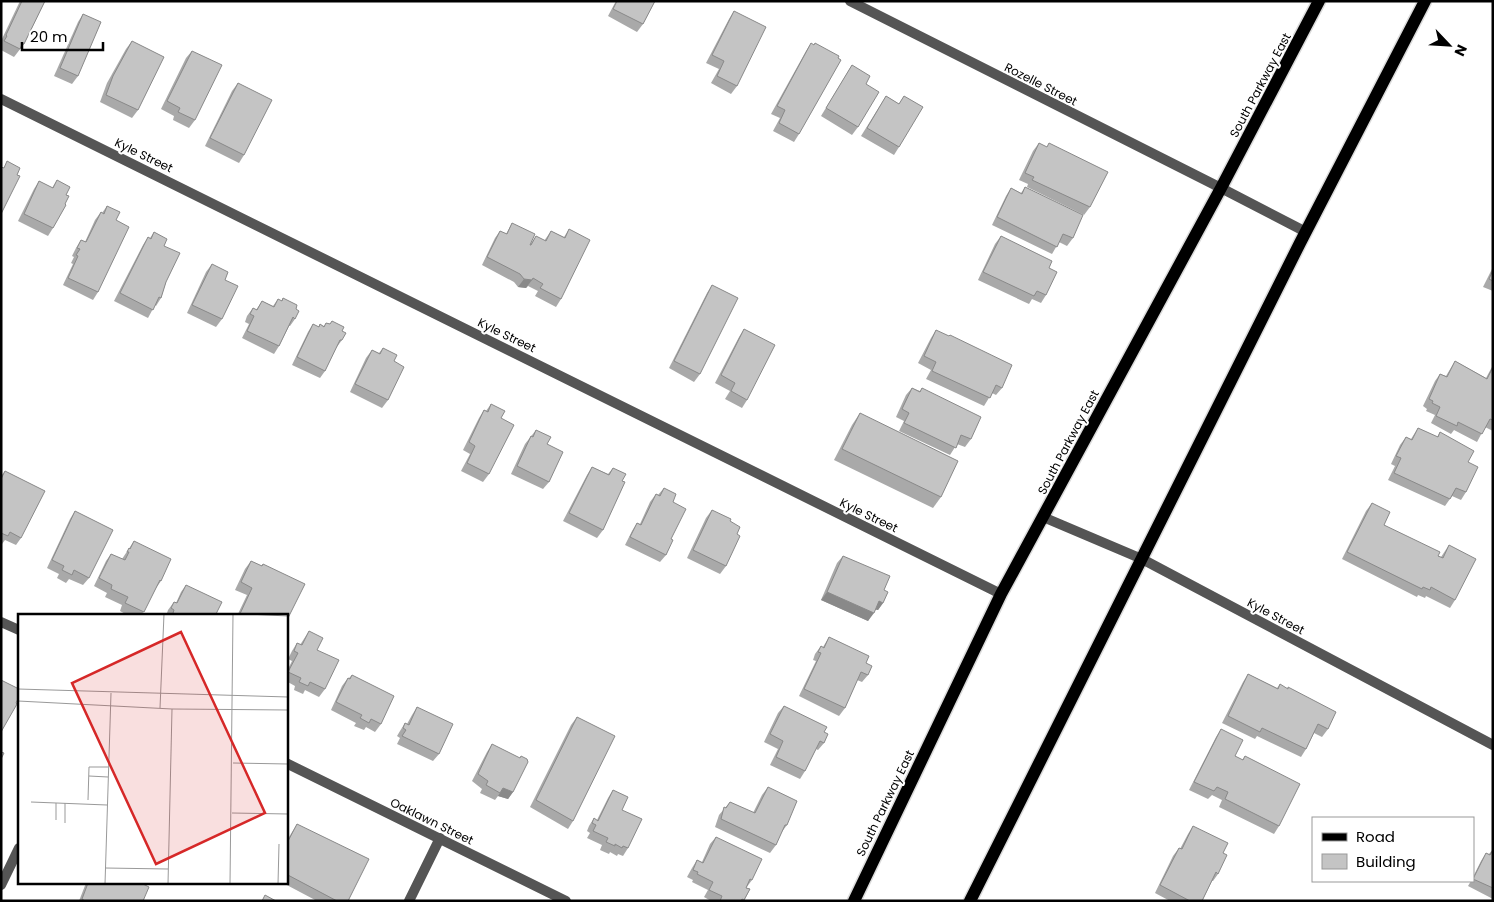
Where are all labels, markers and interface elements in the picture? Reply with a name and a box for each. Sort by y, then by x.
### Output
scale bar [22,20,104,52]
north arrow [1424,20,1474,70]
text: 20 m [30,26,68,47]
street label: South Parkway East [1225,30,1295,140]
text: N [1449,41,1472,59]
street label: Rozelle Street [1002,58,1080,110]
street label: Kyle Street [112,134,176,176]
street label: Kyle Street [475,314,539,356]
street label: South Parkway East [1033,387,1103,497]
street label: Kyle Street [837,494,901,536]
street label: Kyle Street [1244,594,1308,638]
inset map [18,614,288,884]
street label: South Parkway East [852,747,918,859]
street label: Oaklawn Street [388,793,476,849]
legend [1312,817,1474,882]
text: Road [1356,826,1395,847]
text: Building [1356,851,1416,872]

